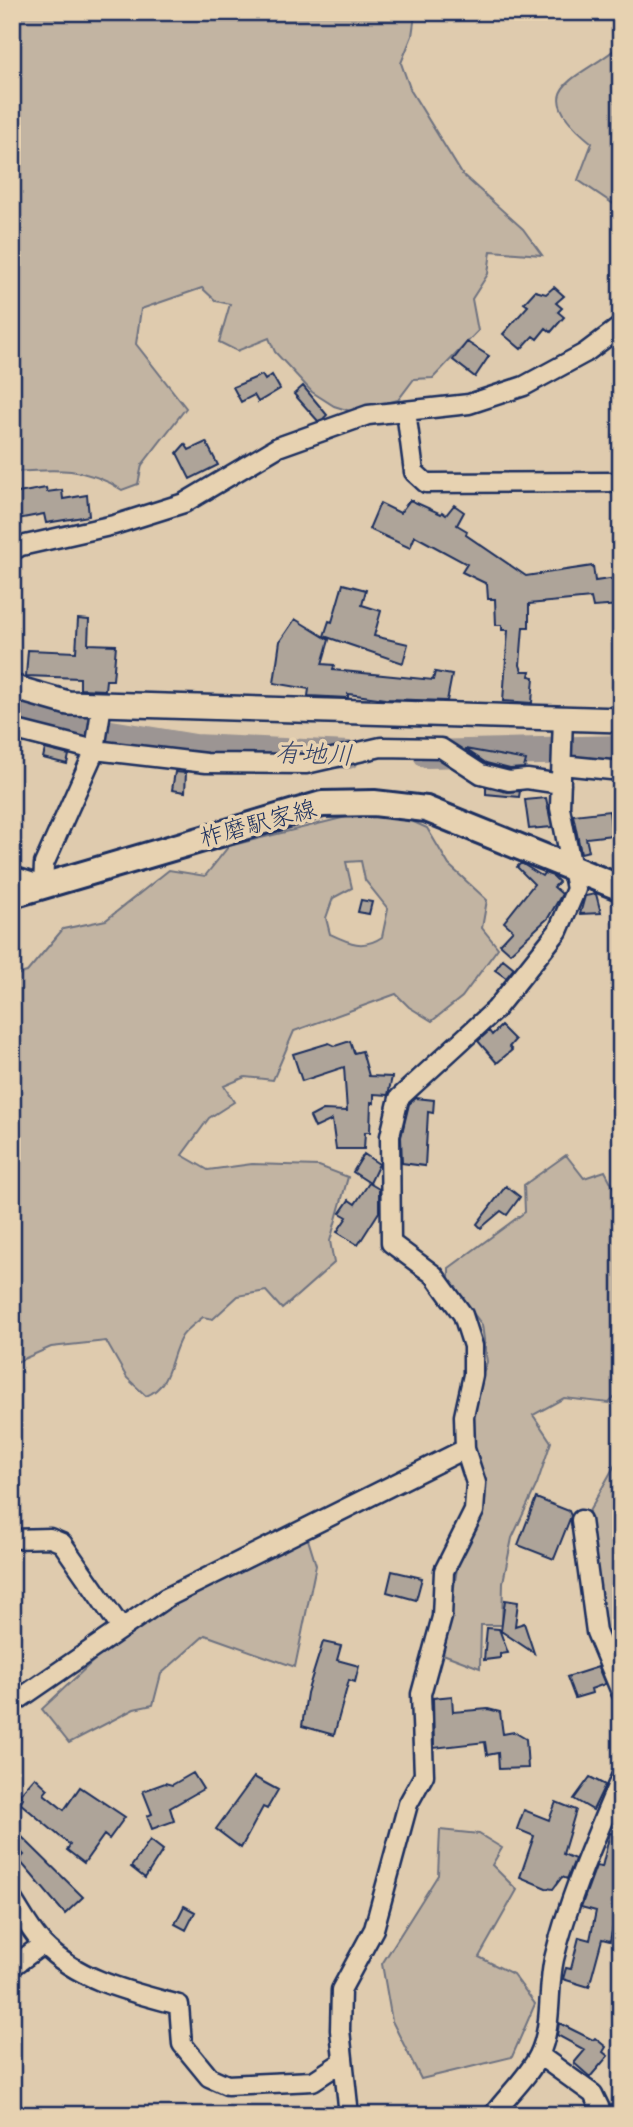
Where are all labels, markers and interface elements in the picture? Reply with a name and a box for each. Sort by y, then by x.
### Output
water label: 有地川 [274,734,354,772]
street label: 柞磨駅家線 [196,792,320,854]

